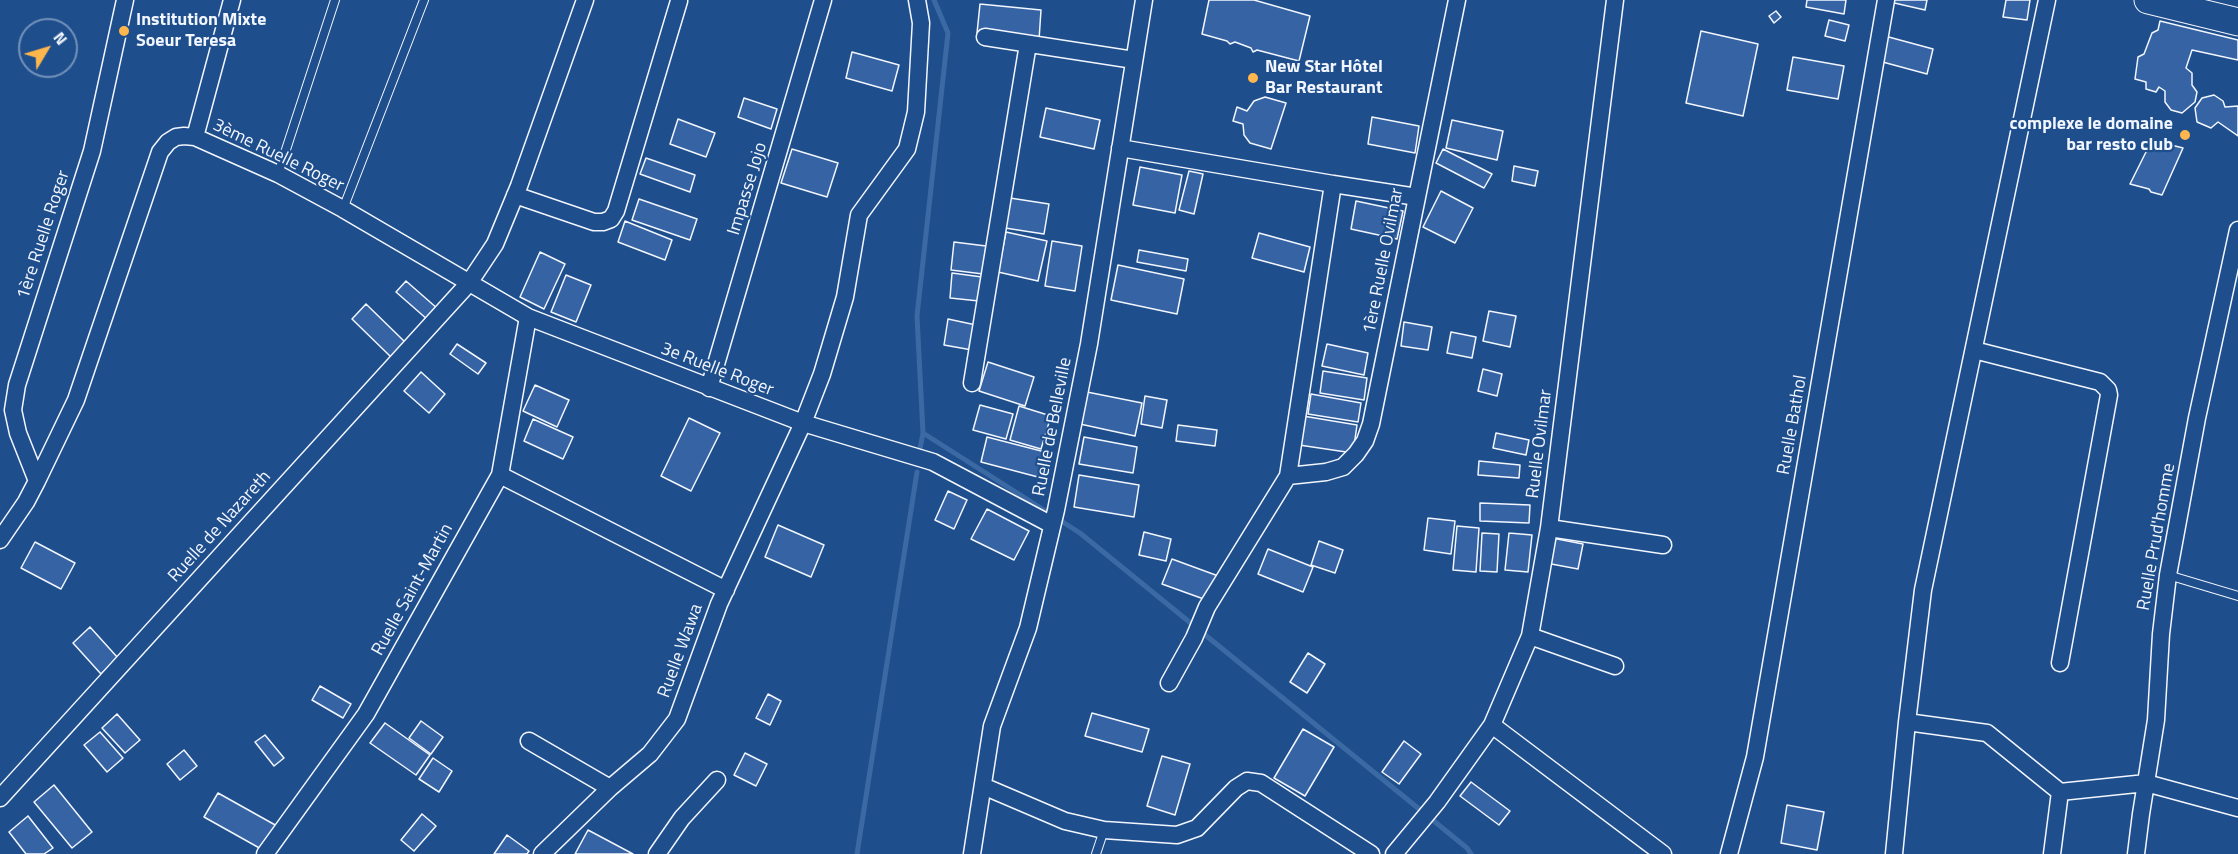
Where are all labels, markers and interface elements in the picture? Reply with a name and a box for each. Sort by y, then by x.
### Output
place label: Institution Mixte Soeur Teresa [136,10,266,52]
north arrow [18,18,78,78]
marker: Institution Mixte Soeur Teresa [117,24,131,38]
text: N [48,26,73,50]
place label: New Star Hôtel Bar Restaurant [1265,57,1383,100]
marker: New Star Hôtel Bar Restaurant [1246,71,1260,85]
place label: complexe le domaine bar resto club [2010,114,2173,156]
street label: 3ème Ruelle Roger [209,115,347,197]
marker: complexe le domaine bar resto club [2178,128,2192,142]
street label: Impasse Jojo [724,140,772,238]
street label: 1ère Ruelle Roger [13,168,75,302]
street label: 1ère Ruelle Ovilmar [1359,186,1409,336]
street label: 3e Ruelle Roger [657,339,777,401]
street label: Ruelle de Belleville [1029,356,1077,498]
street label: Ruelle Bathol [1774,373,1812,477]
street label: Ruelle Ovilmar [1523,388,1557,500]
street label: Ruelle Prud'homme [2133,462,2181,612]
street label: Ruelle de Nazareth [164,467,276,587]
street label: Ruelle Saint-Martin [368,520,458,660]
street label: Ruelle Wawa [654,601,708,701]

